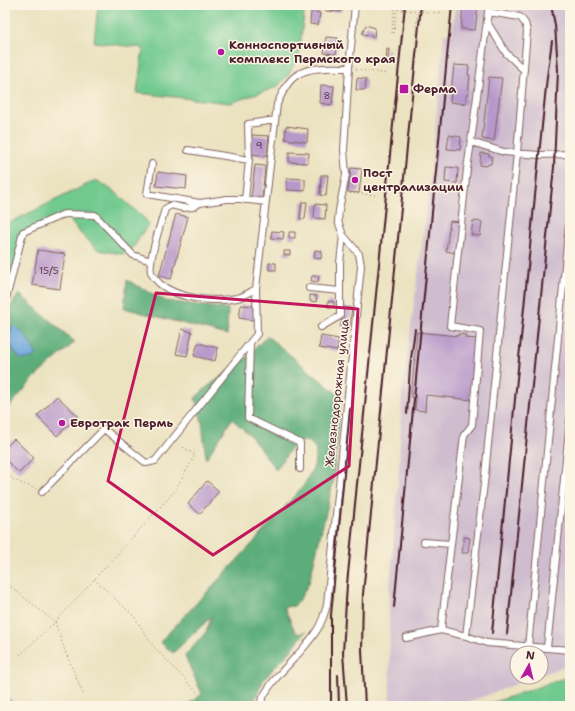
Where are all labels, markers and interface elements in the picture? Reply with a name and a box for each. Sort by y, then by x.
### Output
place label: Конноспортивный комплекс Пермского края [229,37,396,67]
marker: Конноспортивный комплекс Пермского края [216,47,226,57]
place label: Ферма [413,81,457,97]
marker: Ферма [398,83,410,95]
house number: 8 [324,89,331,102]
house number: 9 [256,139,263,152]
place label: Пост централизации [363,165,464,195]
marker: Пост централизации [350,175,360,185]
house number: 15/5 [39,264,59,277]
street label: Железнодорожная улица [321,317,353,468]
place label: Евротрак Пермь [70,415,173,431]
marker: Евротрак Пермь [57,418,67,428]
north arrow [509,645,549,685]
text: N [525,648,536,664]

